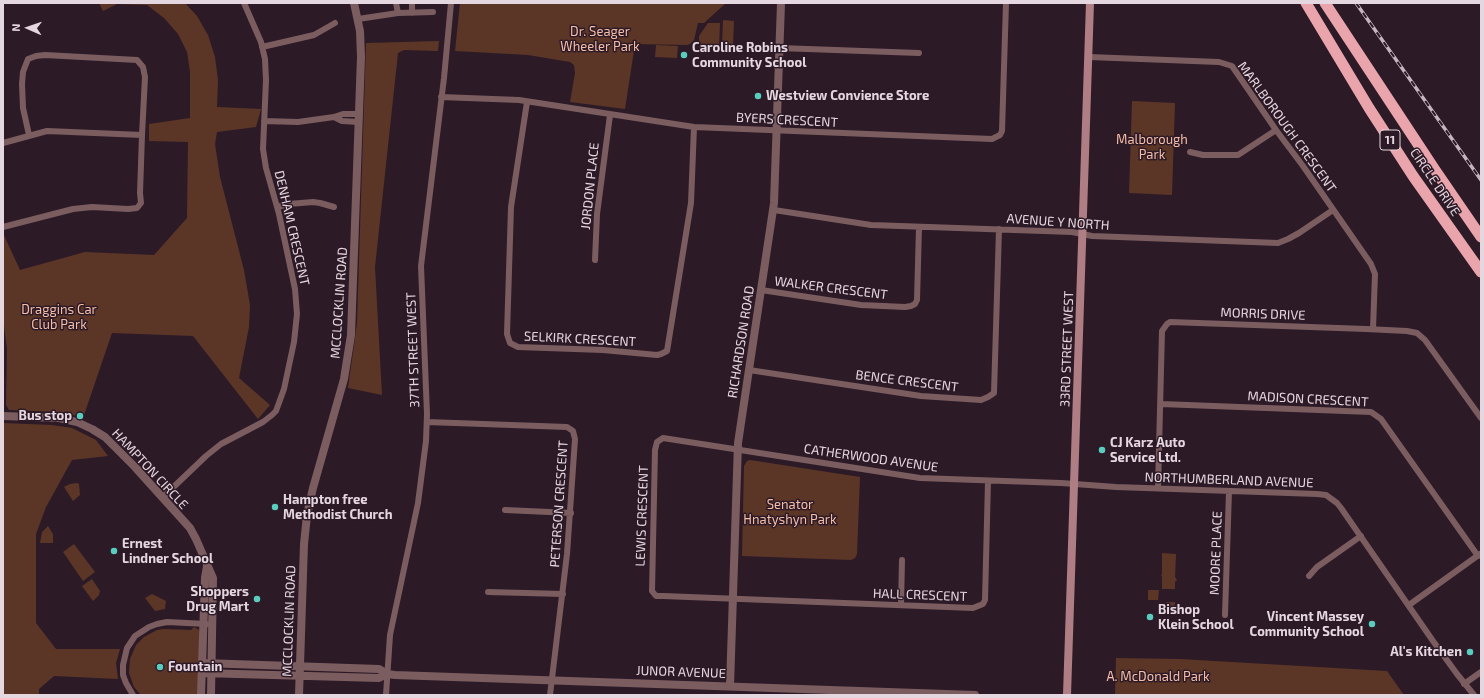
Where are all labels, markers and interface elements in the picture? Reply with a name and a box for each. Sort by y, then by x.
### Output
north arrow [8,8,48,48]
text: N [9,23,22,32]
park label: Dr. Seager Wheeler Park [560,24,640,55]
place label: Caroline Robins Community School [692,40,806,71]
marker: Caroline Robins Community School [679,50,689,60]
street label: MARLBOROUGH CRESCENT [1234,59,1340,195]
place label: Westview Convience Store [766,88,929,104]
marker: Westview Convience Store [753,91,763,101]
street label: BYERS CRESCENT [736,110,838,130]
road number: 11 [1380,130,1400,150]
park label: Malborough Park [1116,132,1188,163]
street label: JORDON PLACE [578,142,602,230]
street label: CIRCLE DRIVE [1407,145,1463,219]
street label: DENHAM CRESCENT [271,169,313,287]
street label: AVENUE Y NORTH [1006,211,1110,233]
street label: MCCLOCKLIN ROAD [327,247,351,359]
street label: WALKER CRESCENT [773,273,889,303]
street label: RICHARDSON ROAD [724,285,758,399]
street label: 33RD STREET WEST [1057,291,1077,407]
street label: 37TH STREET WEST [403,292,423,408]
park label: Draggins Car Club Park [21,302,97,333]
street label: MORRIS DRIVE [1220,305,1306,323]
street label: SELKIRK CRESCENT [523,328,637,350]
street label: BENCE CRESCENT [855,367,959,395]
street label: MADISON CRESCENT [1247,388,1369,410]
place label: Bus stop [19,408,72,424]
marker: Bus stop [75,411,85,421]
street label: HAMPTON CIRCLE [109,426,191,512]
place label: CJ Karz Auto Service Ltd. [1110,435,1185,466]
street label: PETERSON CRESCENT [547,440,571,568]
street label: CATHERWOOD AVENUE [803,441,939,475]
marker: CJ Karz Auto Service Ltd. [1097,445,1107,455]
street label: LEWIS CRESCENT [632,465,652,567]
street label: NORTHUMBERLAND AVENUE [1144,469,1314,491]
place label: Hampton free Methodist Church [283,492,392,523]
park label: Senator Hnatyshyn Park [743,497,837,528]
marker: Hampton free Methodist Church [270,502,280,512]
street label: MOORE PLACE [1207,511,1225,595]
place label: Ernest Lindner School [122,536,213,567]
marker: Ernest Lindner School [109,546,119,556]
street label: MCCLOCKLIN ROAD [279,565,299,677]
place label: Shoppers Drug Mart [186,584,249,615]
street label: HALL CRESCENT [873,586,967,604]
marker: Shoppers Drug Mart [252,594,262,604]
place label: Bishop Klein School [1158,602,1234,633]
place label: Vincent Massey Community School [1250,609,1364,640]
marker: Bishop Klein School [1145,612,1155,622]
marker: Vincent Massey Community School [1367,619,1377,629]
place label: Al's Kitchen [1390,644,1462,660]
marker: Al's Kitchen [1465,647,1475,657]
place label: Fountain [168,659,222,675]
marker: Fountain [155,662,165,672]
street label: JUNOR AVENUE [636,663,726,681]
park label: A. McDonald Park [1106,669,1210,685]

